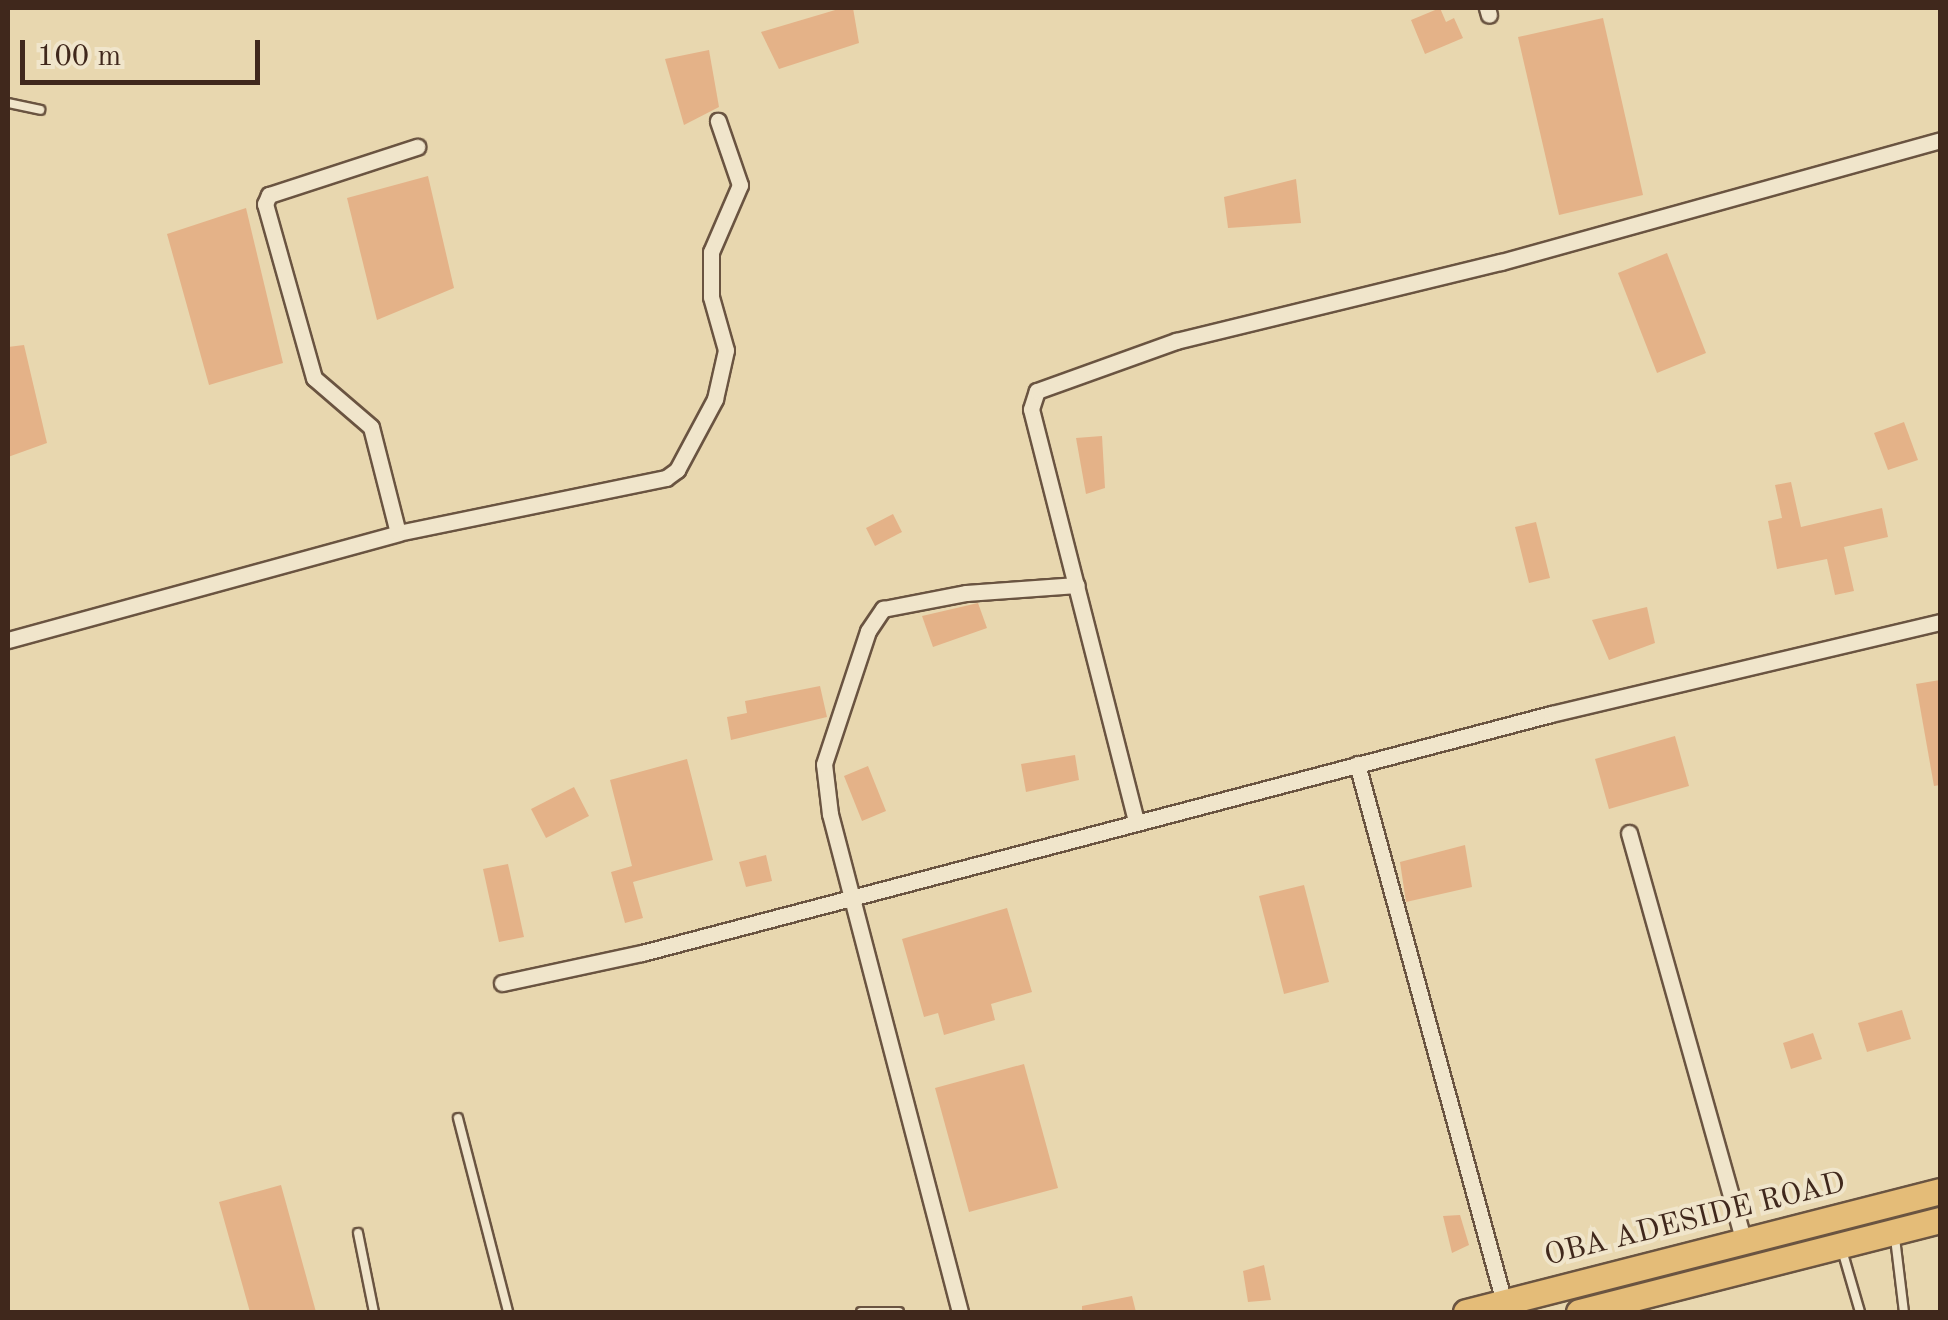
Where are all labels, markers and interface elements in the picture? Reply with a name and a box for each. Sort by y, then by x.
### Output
scale bar [25,20,265,82]
text: 100 m [37,42,121,72]
street label: OBA ADESIDE ROAD [1541,1165,1849,1275]

